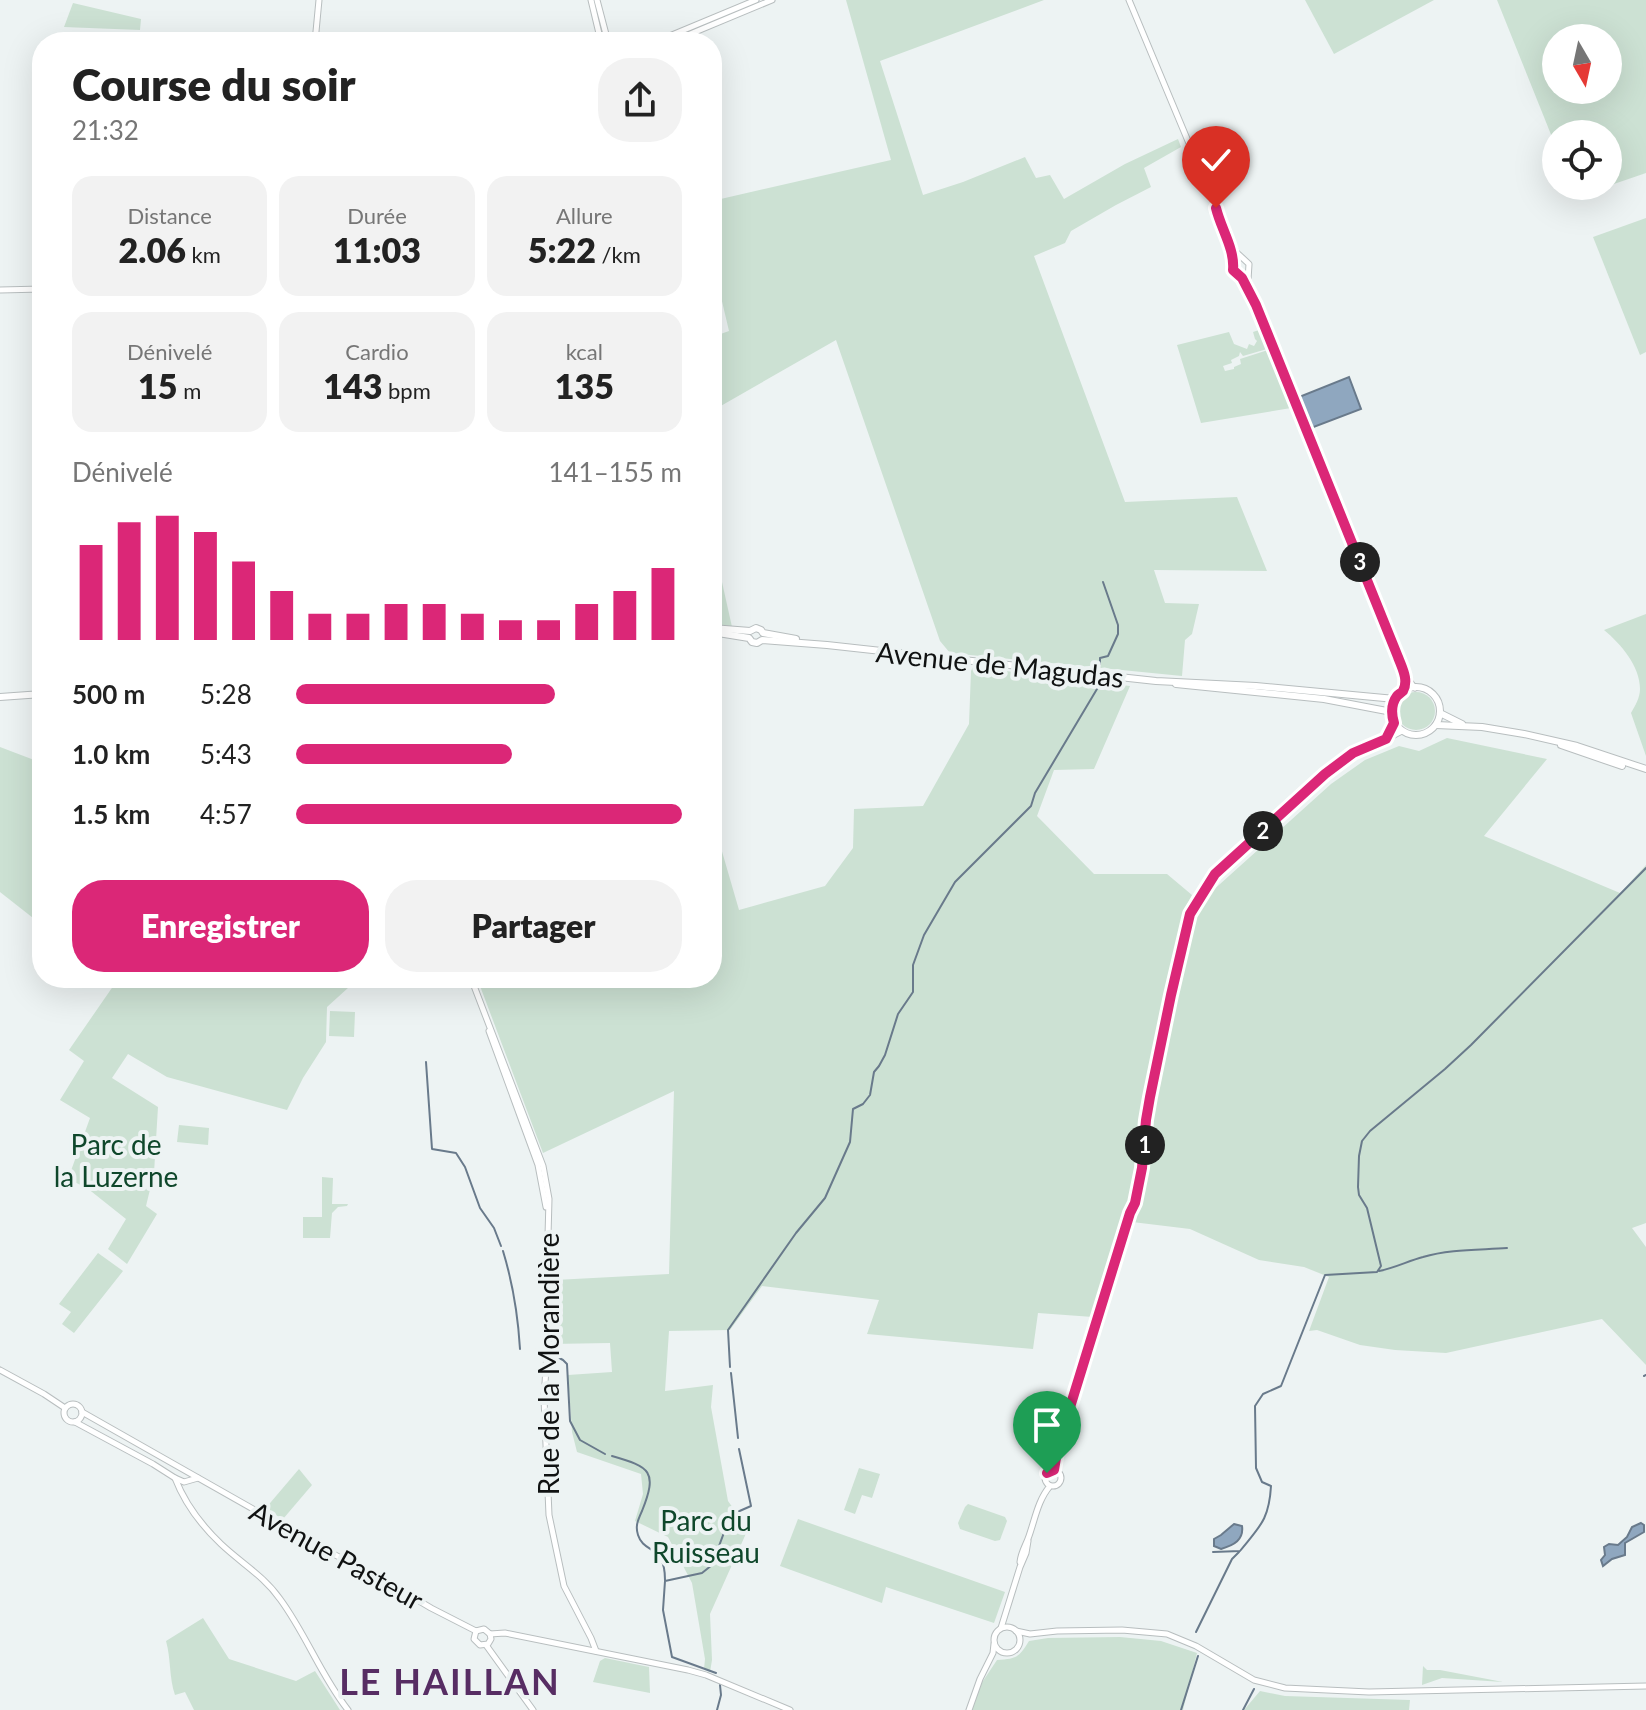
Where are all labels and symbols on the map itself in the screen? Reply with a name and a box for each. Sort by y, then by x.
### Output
north arrow [1542,24,1622,104]
pin [1182,126,1250,208]
pin: 3 [1340,542,1380,582]
street label: Avenue de Magudas [874,634,1126,694]
pin: 2 [1243,811,1283,851]
pin: 1 [1125,1125,1165,1165]
park label: Parc de la Luzerne [54,1127,178,1193]
street label: Rue de la Morandière [531,1233,565,1495]
pin [1013,1391,1081,1473]
street label: Avenue Pasteur [244,1493,430,1617]
park label: Parc du Ruisseau [652,1503,760,1569]
district label: LE HAILLAN [339,1659,561,1703]

